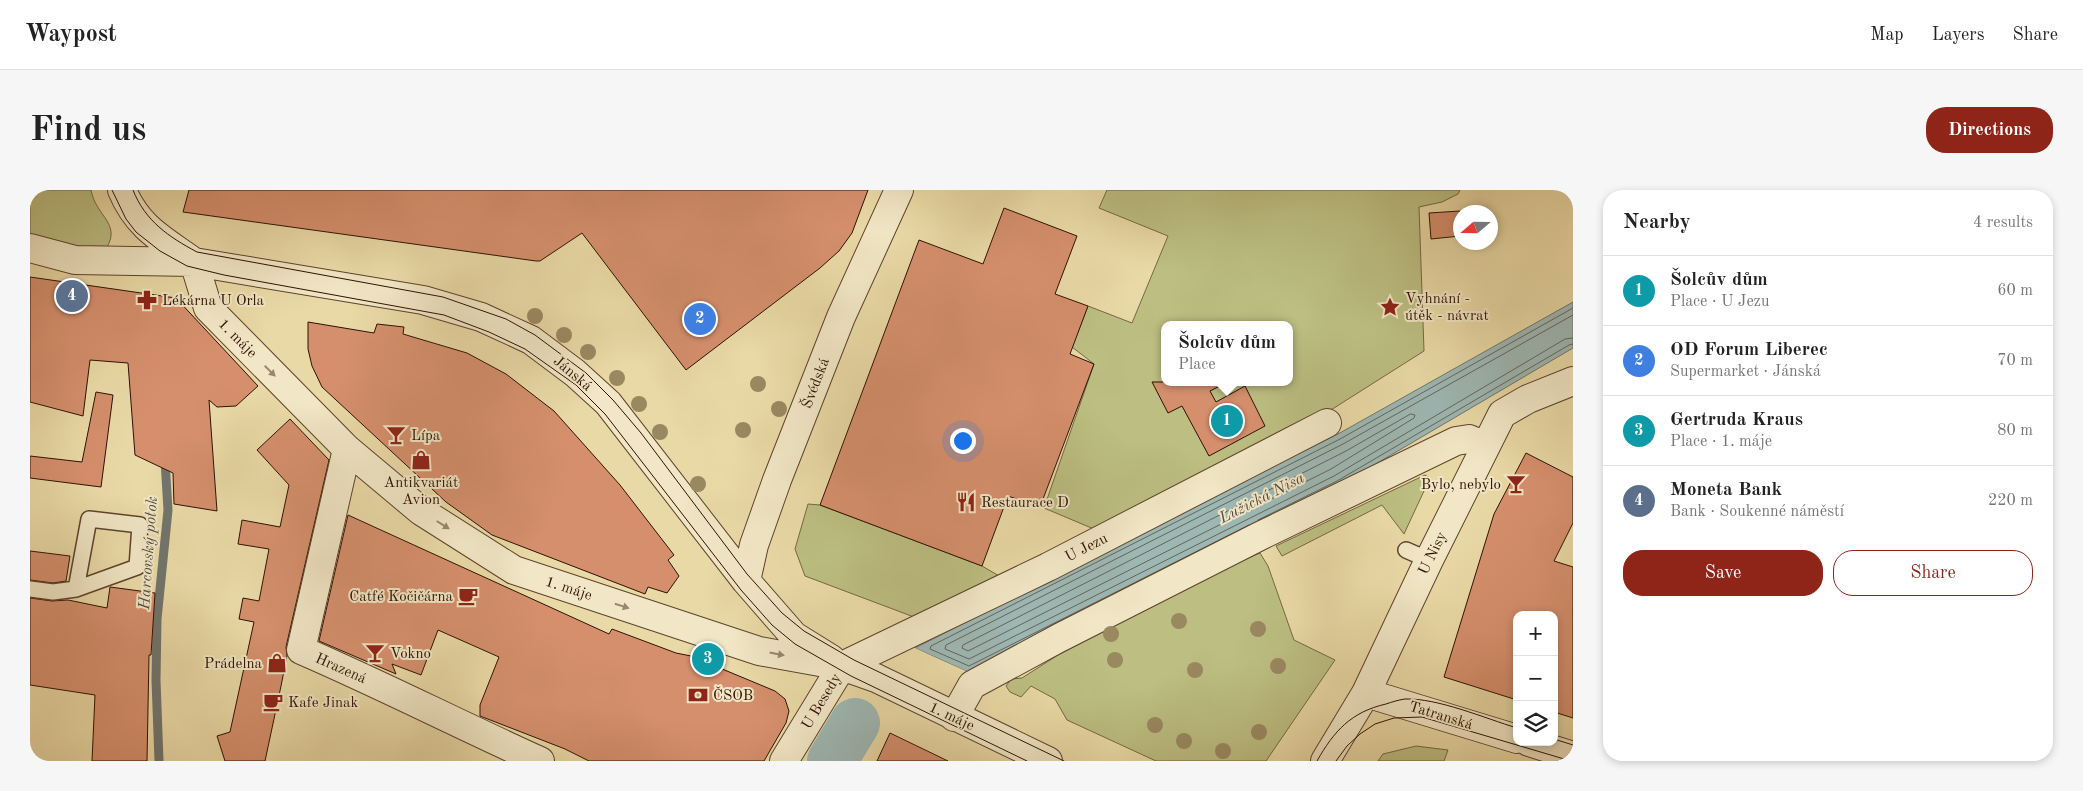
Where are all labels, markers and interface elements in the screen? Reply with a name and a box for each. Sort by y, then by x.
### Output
text: Waypost [25,23,117,47]
text: Map [1870,26,1904,44]
text: Layers [1932,26,1984,44]
text: Share [2012,26,2058,44]
button: Directions [1926,107,2053,153]
text: Find us [30,113,146,148]
north arrow [1453,205,1498,250]
text: Nearby [1623,212,1691,233]
text: 4 results [1973,215,2033,231]
text: Šolcův dům [1670,271,1768,290]
pin: 4 [56,277,88,315]
text: 1 [1634,283,1644,299]
text: 60 m [1997,283,2033,299]
pharmacy icon: Lékárna U Orla [136,289,158,311]
place label: Vyhnání - útěk - návrat [1405,292,1489,324]
place label: Lékárna U Orla [162,294,265,309]
text: Place · U Jezu [1670,294,1769,310]
place icon: Vyhnání - útěk - návrat [1379,296,1401,318]
pin: 2 [684,300,716,338]
street label: 1. máje [215,317,259,361]
popup [1161,321,1293,386]
text: Šolcův dům [1178,334,1276,353]
text: OD Forum Liberec [1670,341,1828,360]
text: 2 [1634,353,1644,369]
text: 70 m [1997,353,2033,369]
street label: Jánská [550,354,595,395]
street label: Švédská [797,354,833,411]
text: Place [1178,357,1216,373]
text: Supermarket · Jánská [1670,364,1821,380]
one-way arrow [264,365,276,377]
pin: 1 [1211,402,1243,440]
text: Gertruda Kraus [1670,411,1803,430]
text: 3 [1634,423,1644,439]
text: 80 m [1997,423,2033,439]
bar icon: Lípa [385,424,407,446]
your location [950,428,976,454]
place label: Lípa [411,429,441,444]
text: Place · 1. máje [1670,434,1772,450]
shop icon: Antikvariát Avion [410,449,432,471]
water label: Lužická Nisa [1216,470,1308,528]
bar icon: Bylo, nebylo [1505,473,1527,495]
place label: Antikvariát Avion [384,476,458,508]
place label: Bylo, nebylo [1421,478,1501,493]
text: Moneta Bank [1670,481,1782,500]
restaurant icon: Restaurace D [955,491,977,513]
text: 4 [1634,493,1644,509]
text: 220 m [1988,493,2033,509]
water label: Harcovský potok [137,496,161,611]
place label: Restaurace D [981,496,1069,511]
text: Bank · Soukenné náměstí [1670,504,1844,520]
one-way arrow [437,521,450,530]
street label: U Nisy [1417,530,1450,578]
street label: U Jezu [1063,531,1110,565]
button: Save [1623,550,1823,596]
button: Share [1833,550,2033,596]
street label: 1. máje [543,575,594,604]
cafe icon: Catfé Kočičárna [457,585,479,607]
place label: Catfé Kočičárna [349,590,454,605]
one-way arrow [615,602,630,610]
map controls [1513,611,1558,746]
button: + [1513,611,1558,656]
pin: 3 [692,640,724,678]
bar icon: Vokno [364,642,386,664]
place label: Vokno [390,647,431,662]
street label: Hrazená [312,651,369,688]
one-way arrow [769,651,785,659]
shop icon: Prádelna [266,652,288,674]
button: − [1513,656,1558,701]
place label: Prádelna [204,657,263,672]
street label: U Besedy [800,671,845,732]
bank icon: ČSOB [687,684,709,706]
place label: ČSOB [713,686,753,704]
cafe icon: Kafe Jinak [262,691,284,713]
place label: Kafe Jinak [288,696,358,711]
street label: 1. máje [926,700,976,734]
street label: Tatranská [1407,700,1475,733]
button: layers [1513,701,1558,746]

